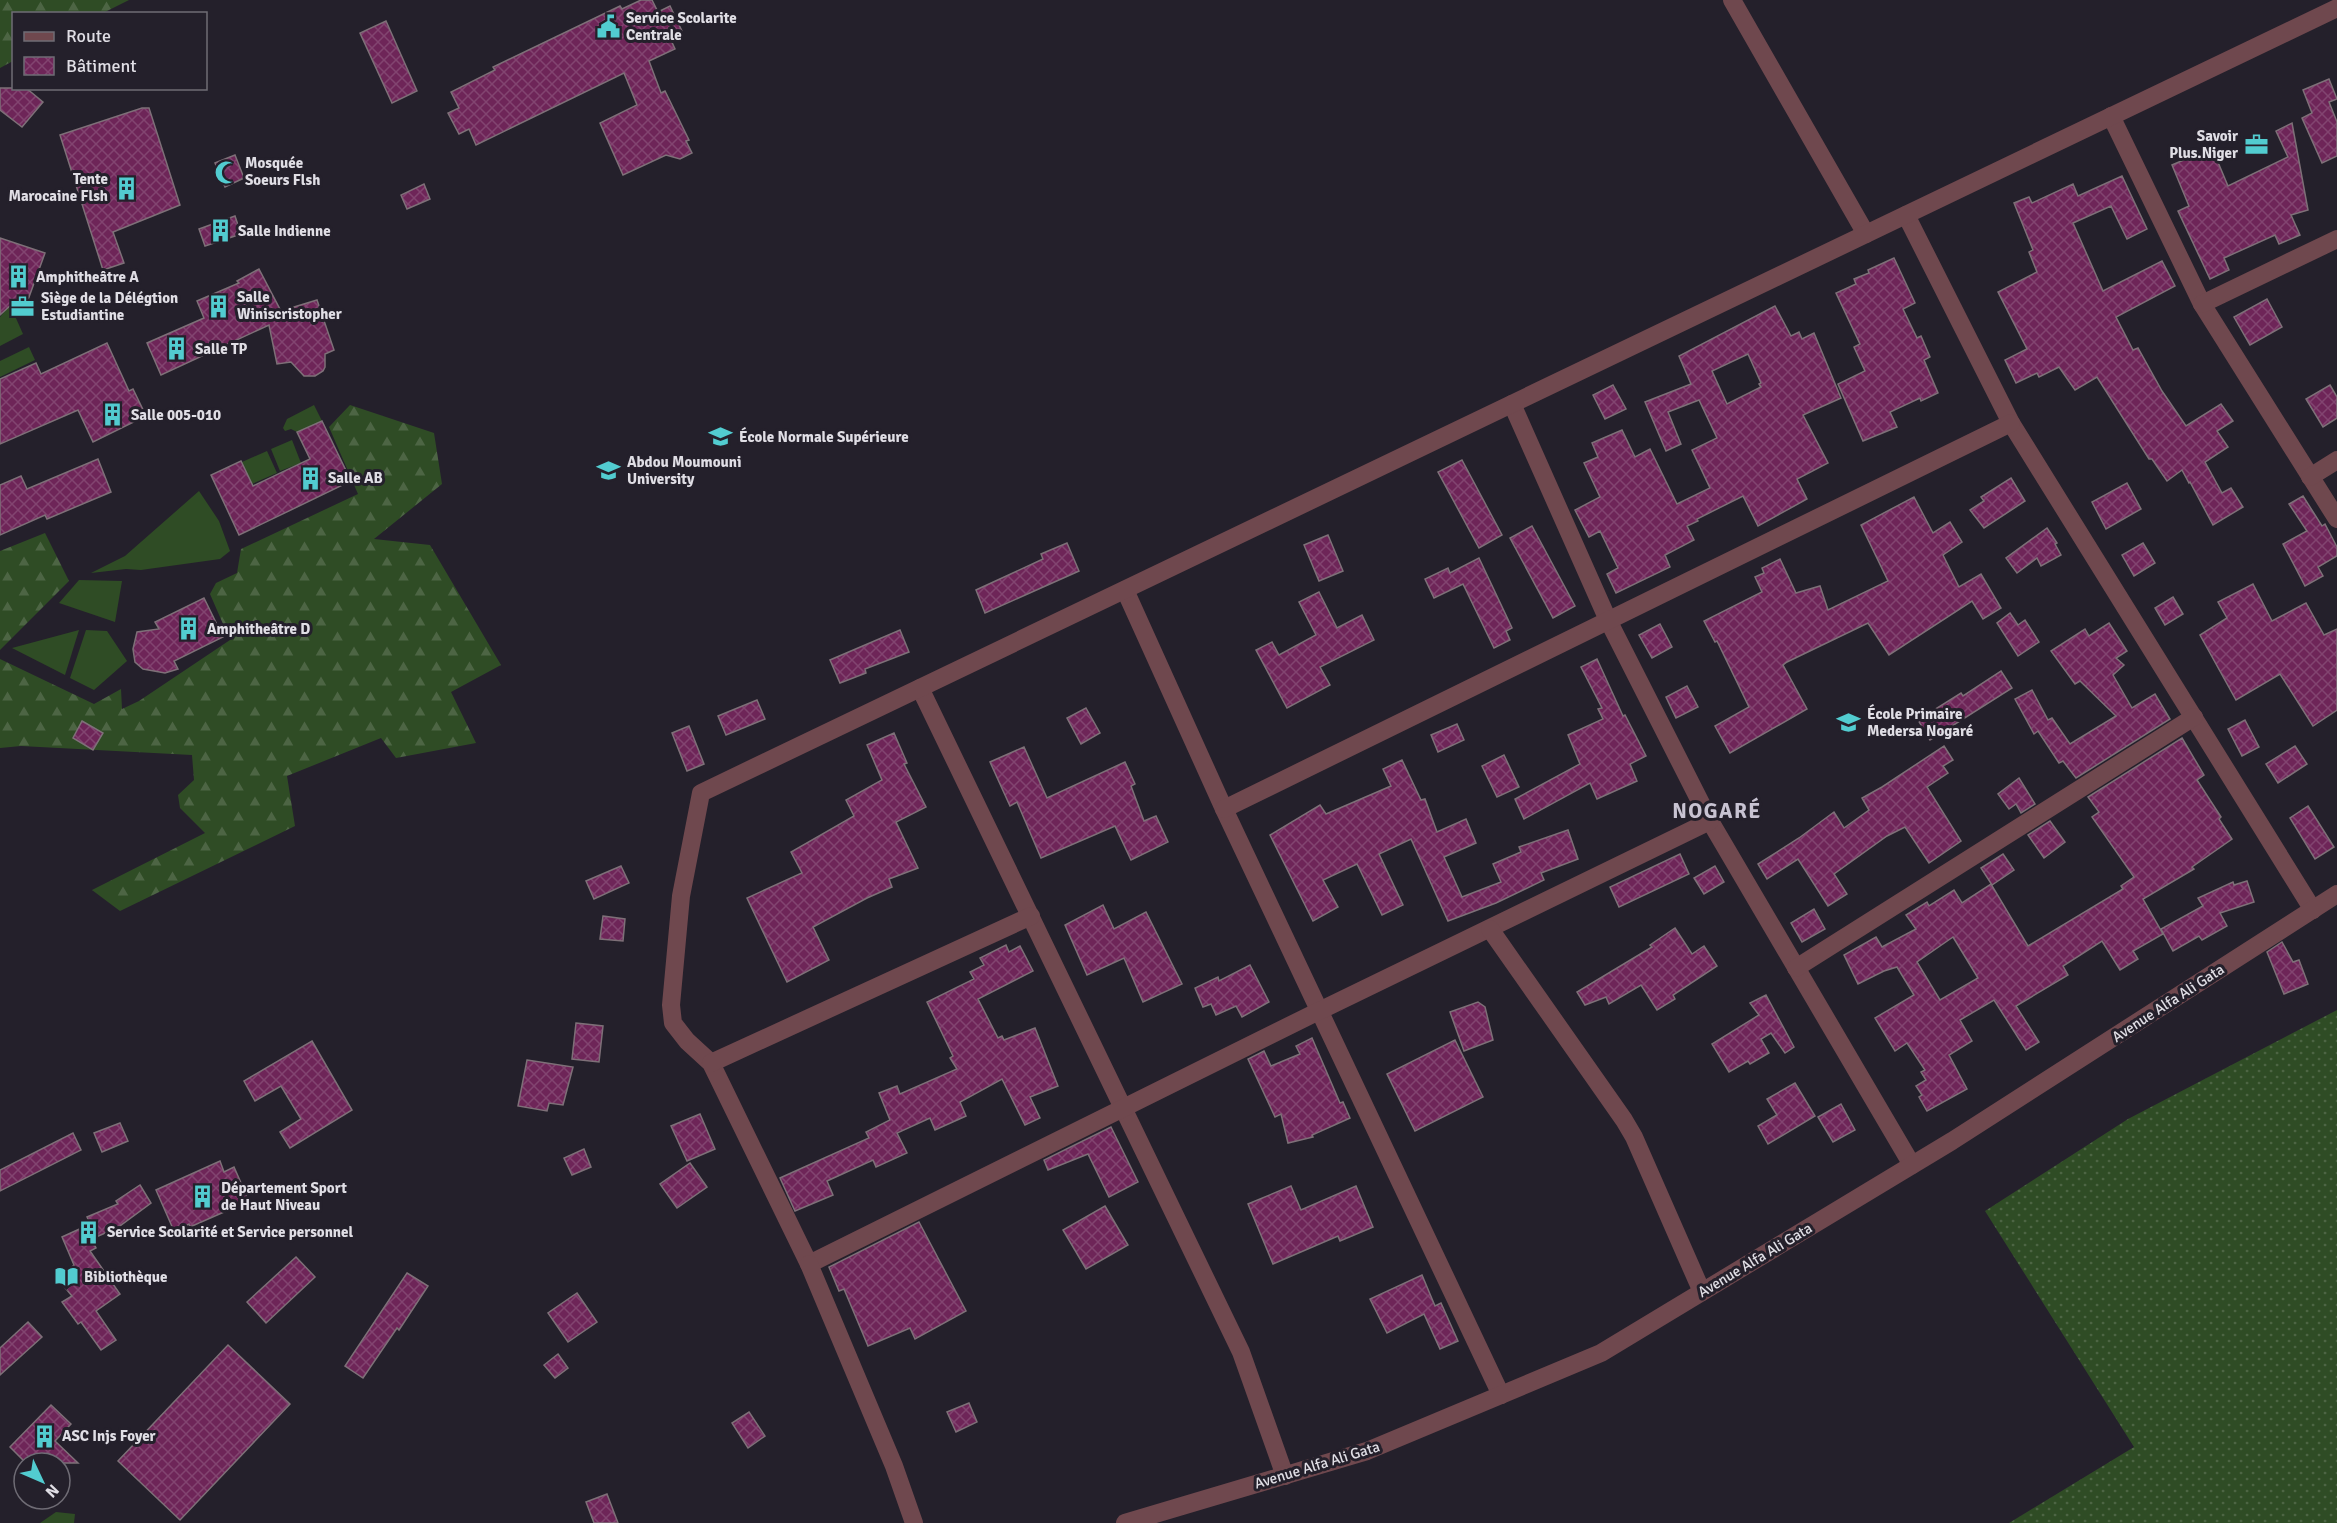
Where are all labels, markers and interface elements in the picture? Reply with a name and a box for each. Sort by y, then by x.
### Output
place label: Service Scolarite Centrale [626,9,737,44]
legend [12,12,207,90]
public building icon: Service Scolarite Centrale [595,14,621,40]
text: Route [66,25,111,47]
text: Bâtiment [66,55,137,77]
place label: Savoir Plus.Niger [2169,127,2238,162]
office icon: Savoir Plus.Niger [2243,132,2269,158]
place label: Mosquée Soeurs Flsh [245,154,320,189]
mosque icon: Mosquée Soeurs Flsh [214,159,240,185]
place label: Tente Marocaine Flsh [8,170,108,205]
building icon: Tente Marocaine Flsh [113,175,139,201]
building icon: Salle Indienne [207,218,233,244]
place label: Salle Indienne [238,222,331,240]
building icon: Amphitheâtre A [5,264,31,290]
place label: Amphitheâtre A [36,268,139,286]
place label: Salle Winiscristopher [237,288,342,323]
place label: Siège de la Délégtion Estudiantine [41,289,178,324]
building icon: Salle Winiscristopher [206,293,232,319]
office icon: Siège de la Délégtion Estudiantine [10,294,36,320]
building icon: Salle TP [164,336,190,362]
place label: Salle TP [195,340,248,358]
building icon: Salle 005-010 [100,402,126,428]
place label: Salle 005-010 [131,406,221,424]
school or university icon: École Normale Supérieure [708,424,734,450]
place label: École Normale Supérieure [739,427,909,446]
place label: Abdou Moumouni University [627,453,741,488]
school or university icon: Abdou Moumouni University [596,458,622,484]
building icon: Salle AB [297,465,323,491]
place label: Salle AB [328,469,383,487]
building icon: Amphitheâtre D [176,616,202,642]
place label: Amphitheâtre D [207,620,310,638]
place label: École Primaire Medersa Nogaré [1867,704,1973,740]
school or university icon: École Primaire Medersa Nogaré [1836,710,1862,736]
district label: NOGARÉ [1672,797,1762,824]
street label: Avenue Alfa Ali Gata [2109,960,2227,1046]
place label: Département Sport de Haut Niveau [221,1179,347,1214]
building icon: Département Sport de Haut Niveau [190,1184,216,1210]
building icon: Service Scolarité et Service personnel [76,1219,102,1245]
street label: Avenue Alfa Ali Gata [1695,1219,1815,1301]
place label: Service Scolarité et Service personnel [107,1223,354,1241]
library icon: Bibliothèque [53,1264,79,1290]
place label: Bibliothèque [84,1268,167,1286]
building icon: ASC Injs Foyer [31,1423,57,1449]
place label: ASC Injs Foyer [62,1427,156,1445]
street label: Avenue Alfa Ali Gata [1252,1437,1382,1493]
north arrow [12,1451,72,1511]
text: N [41,1480,63,1502]

